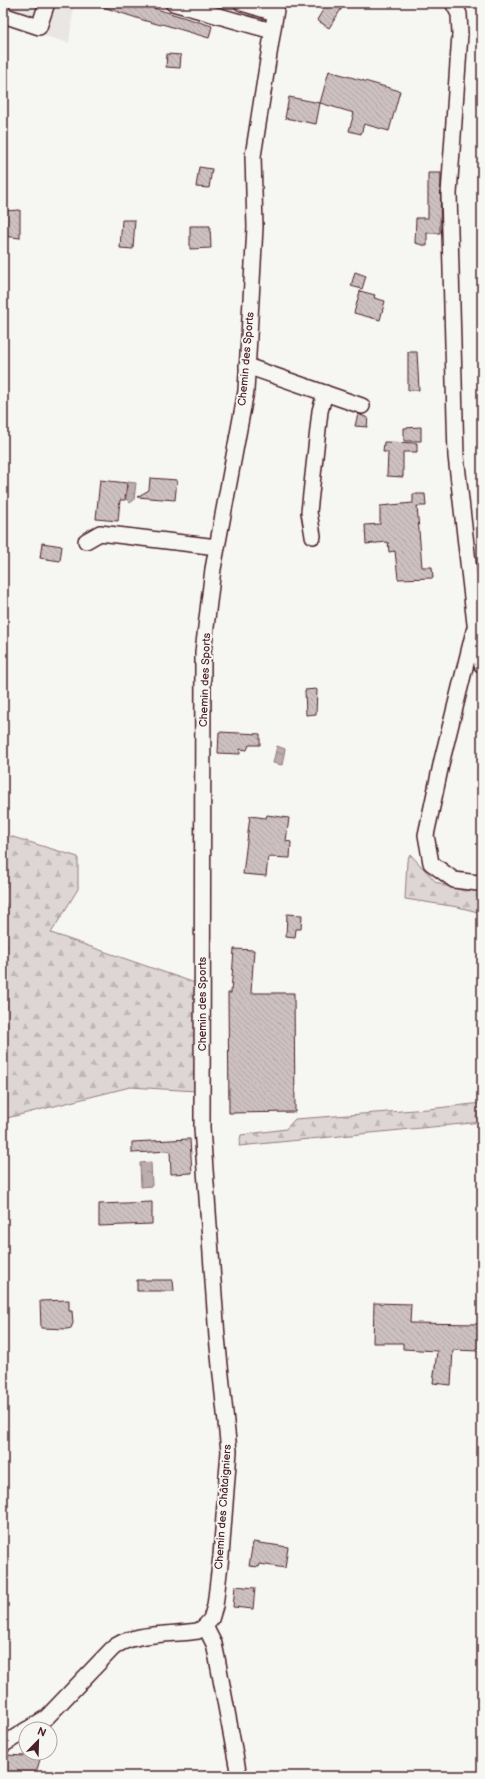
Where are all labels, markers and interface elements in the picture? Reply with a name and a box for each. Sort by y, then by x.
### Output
street label: Chemin des Sports [235,311,257,407]
street label: Chemin des Sports [197,632,213,727]
street label: Chemin des Sports [196,956,209,1051]
street label: Chemin des Châtaigniers [212,1443,234,1570]
north arrow [18,1721,58,1761]
text: N [35,1725,48,1740]

